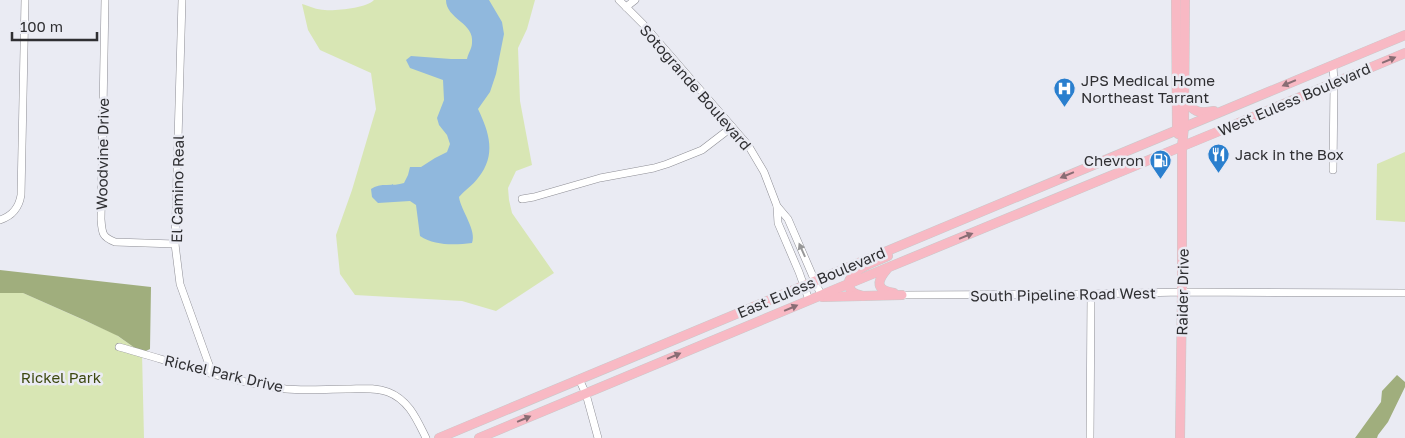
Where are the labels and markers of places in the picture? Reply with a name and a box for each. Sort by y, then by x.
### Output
place label: JPS Medical Home Northeast Tarrant [1081,71,1215,106]
hospital icon: JPS Medical Home Northeast Tarrant [1053,77,1077,108]
restaurant icon: Jack in the Box [1207,142,1231,173]
place label: Jack in the Box [1235,145,1344,163]
fuel station icon: Chevron [1148,148,1172,179]
place label: Chevron [1084,151,1144,169]

